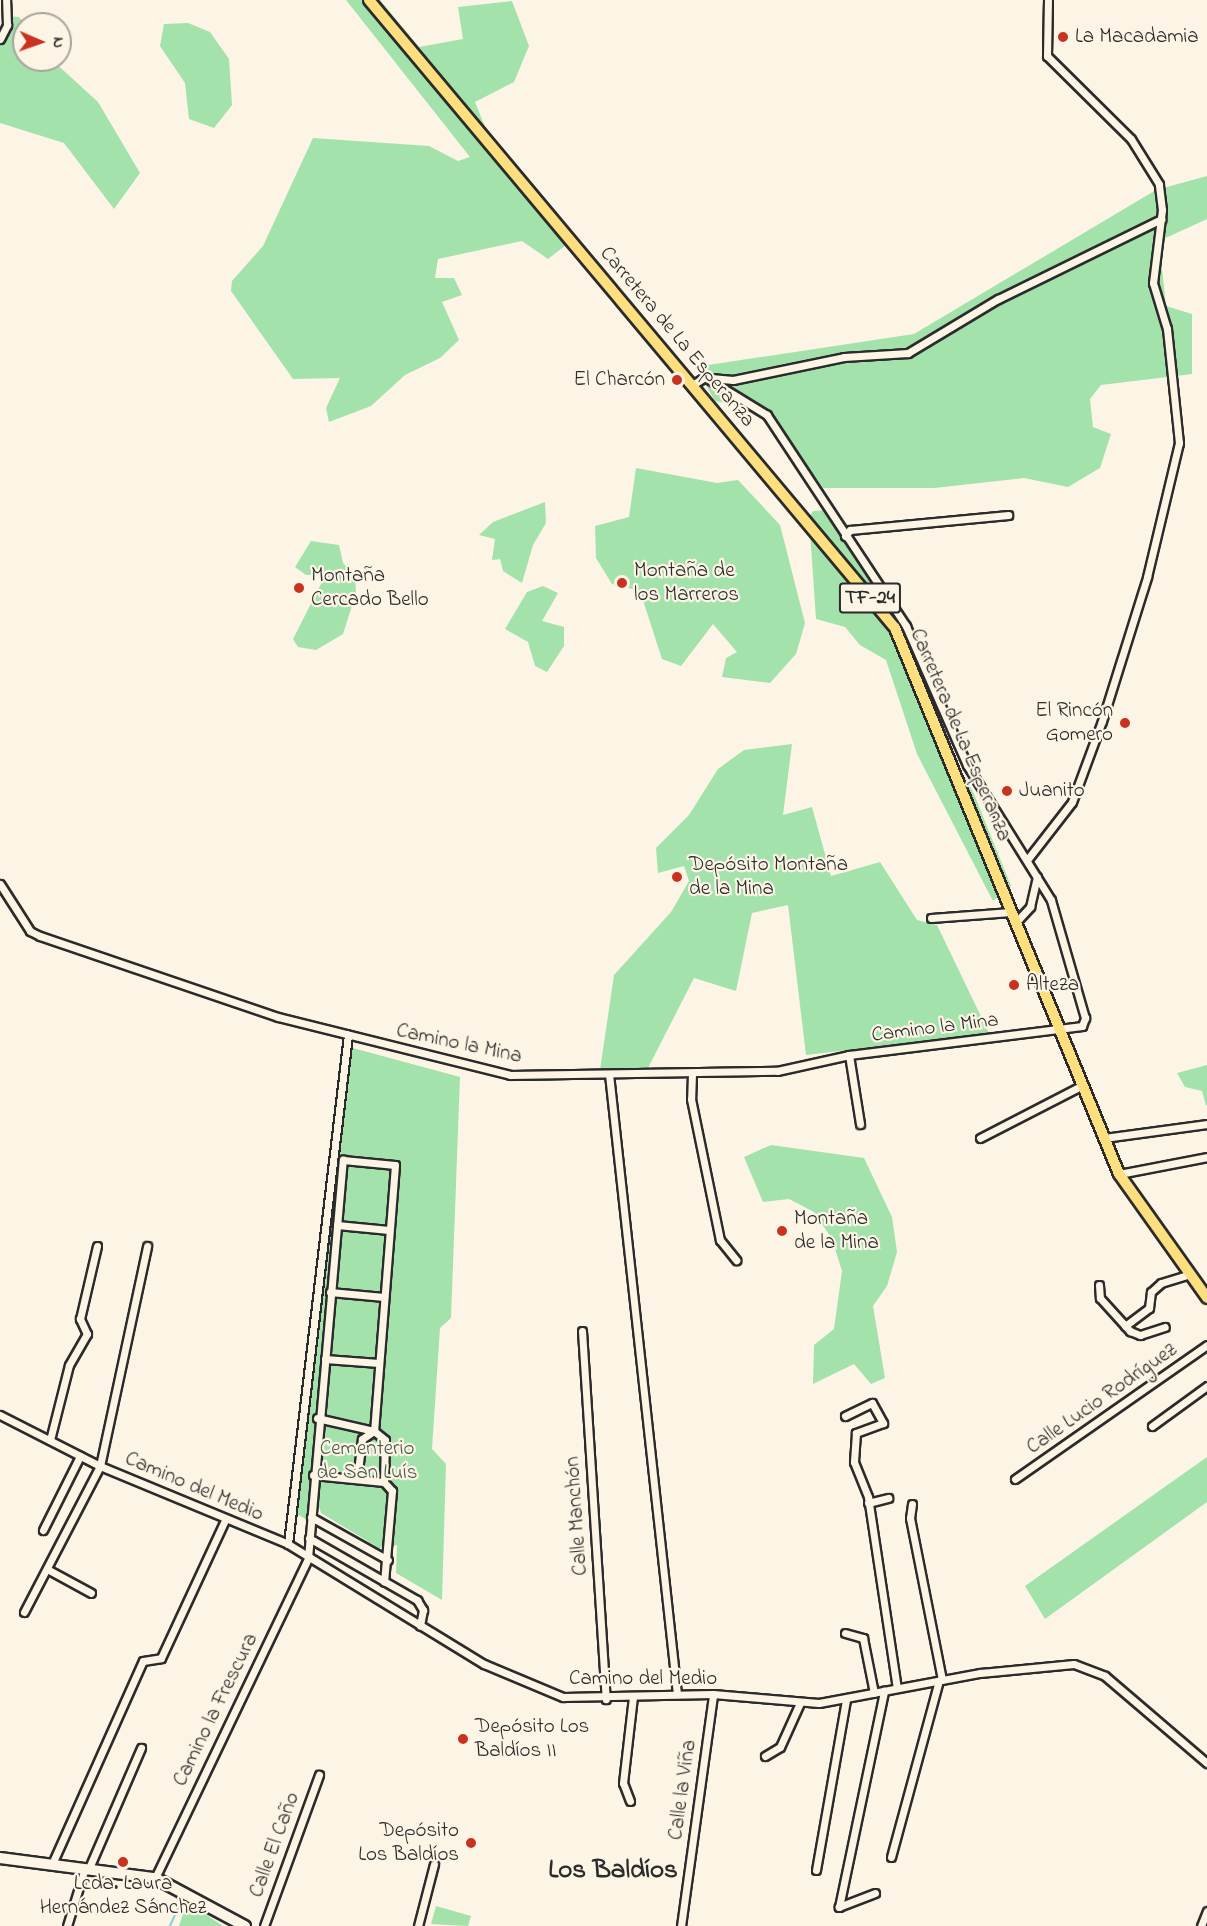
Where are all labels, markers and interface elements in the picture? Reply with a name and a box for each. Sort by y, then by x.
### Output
north arrow [12,12,72,72]
place label: La Macadamia [1075,24,1199,50]
marker: La Macadamia [1056,30,1070,44]
text: N [46,37,70,48]
street label: Carretera de La Esperanza [594,241,760,433]
place label: El Charcón [574,367,665,393]
marker: El Charcón [670,373,684,387]
place label: Montaña de los Marreros [634,558,739,608]
place label: Montaña Cercado Bello [311,563,429,613]
marker: Montaña de los Marreros [615,576,629,590]
marker: Montaña Cercado Bello [292,581,306,595]
road number: TF-24 [838,581,902,615]
street label: Carretera de La Esperanza [904,625,1016,845]
place label: El Rincón Gomero [1035,698,1113,748]
marker: El Rincón Gomero [1118,716,1132,730]
place label: Juanito [1019,778,1085,804]
marker: Juanito [1000,784,1014,798]
place label: Depósito Montaña de la Mina [689,852,848,902]
marker: Depósito Montaña de la Mina [670,870,684,884]
place label: Alteza [1026,972,1079,998]
marker: Alteza [1007,978,1021,992]
street label: Camino la Mina [870,1008,1000,1048]
street label: Camino la Mina [394,1018,524,1070]
place label: Montaña de la Mina [794,1206,879,1256]
marker: Montaña de la Mina [775,1224,789,1238]
street label: Calle Lucio Rodríguez [1022,1338,1182,1460]
park label: Cementerio de San Luís [316,1436,418,1486]
street label: Camino del Medio [121,1446,267,1528]
street label: Calle Manchón [560,1455,594,1577]
street label: Camino la Frescura [168,1629,264,1791]
street label: Camino del Medio [569,1666,717,1692]
place label: Depósito Los Baldíos II [475,1714,589,1764]
marker: Depósito Los Baldíos II [456,1732,470,1746]
street label: Calle la Viña [663,1738,703,1842]
street label: Calle El Caño [244,1789,306,1901]
place label: Depósito Los Baldíos [358,1818,459,1868]
marker: Depósito Los Baldíos [464,1836,478,1850]
marker: Lcda. Laura Hernández Sánchez [116,1855,130,1869]
district label: Los Baldíos [548,1855,678,1887]
place label: Lcda. Laura Hernández Sánchez [40,1871,206,1921]

